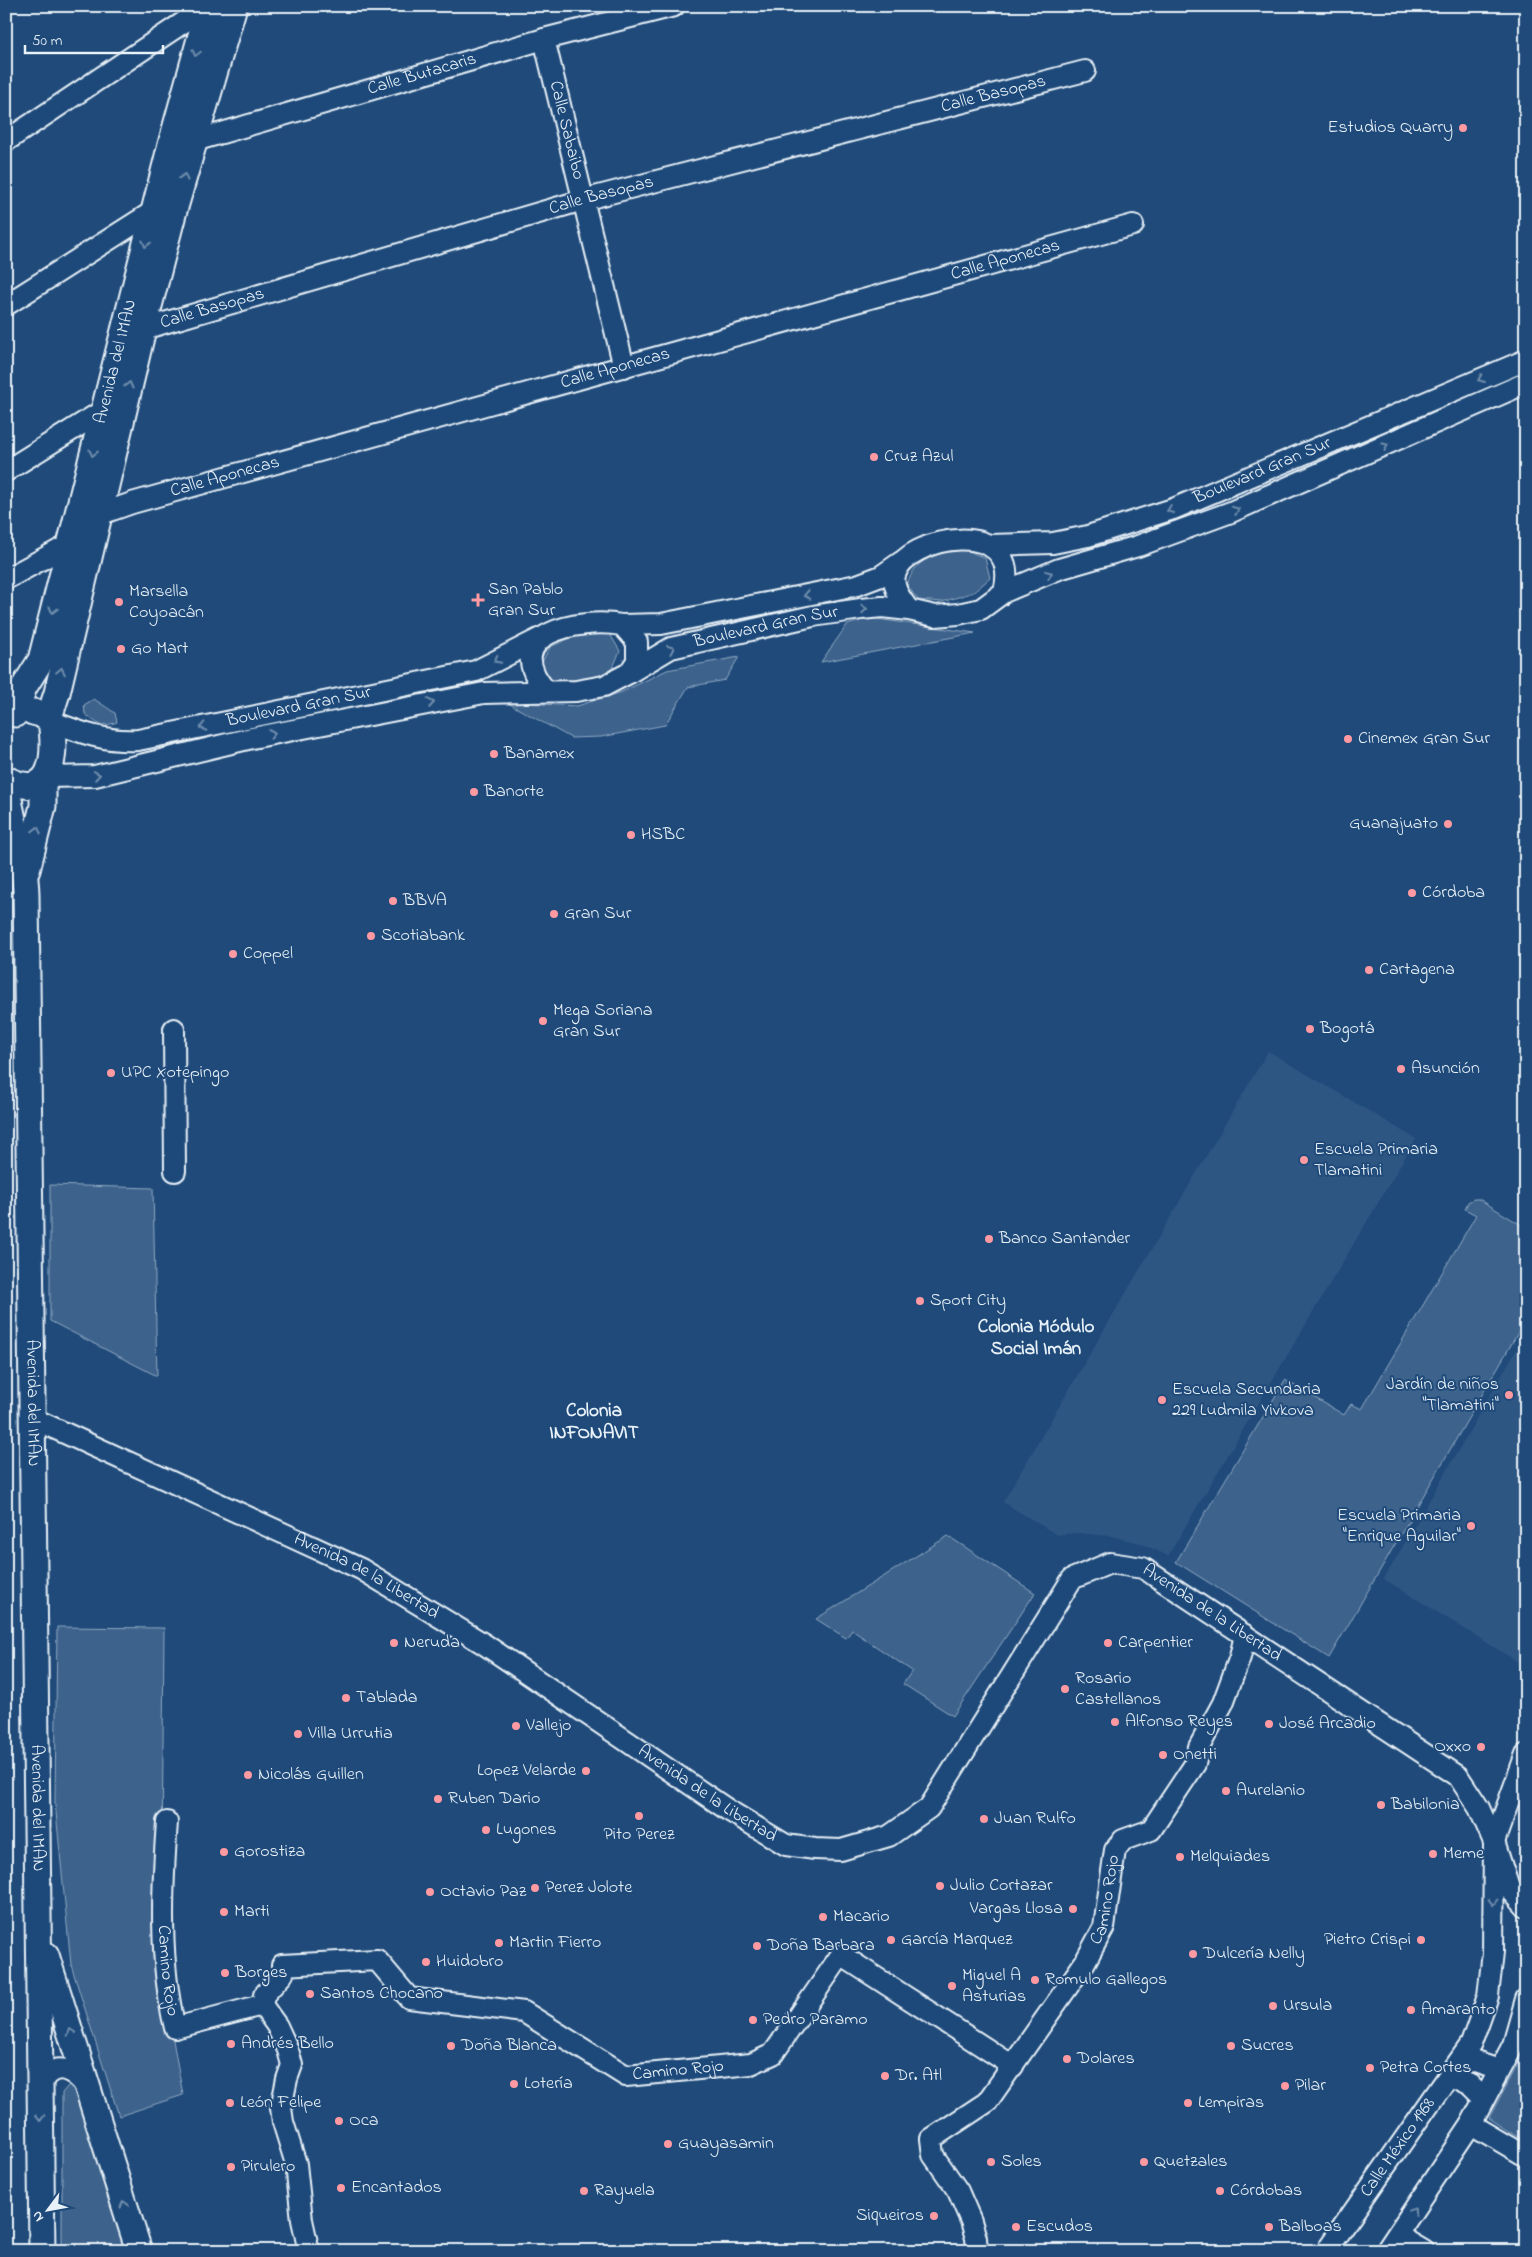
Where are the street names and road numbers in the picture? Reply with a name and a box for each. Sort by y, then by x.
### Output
street label: Calle Butacaris [365,46,480,103]
street label: Calle Basopas [938,69,1049,120]
street label: Calle Sabaibo [542,78,591,182]
street label: Calle Basopas [546,169,657,222]
street label: Calle Aponecas [948,233,1063,288]
street label: Calle Basopas [157,281,268,336]
street label: Avenida del IMAN [88,297,144,427]
street label: Calle Aponecas [558,341,673,396]
street label: Boulevard Gran Sur [1189,430,1336,512]
street label: Calle Aponecas [167,450,283,505]
street label: Boulevard Gran Sur [690,599,840,656]
street label: Boulevard Gran Sur [223,680,374,735]
street label: Avenida del IMAN [18,1339,46,1467]
street label: Avenida de la Libertad [289,1527,444,1626]
street label: Avenida de la Libertad [1137,1558,1287,1669]
street label: Avenida de la Libertad [632,1739,782,1849]
street label: Avenida del IMAN [23,1744,51,1872]
street label: Camino Rojo [1084,1853,1127,1950]
street label: Camino Rojo [150,1925,185,2019]
street label: Camino Rojo [631,2054,725,2088]
street label: Calle México 1968 [1354,2093,1442,2203]

